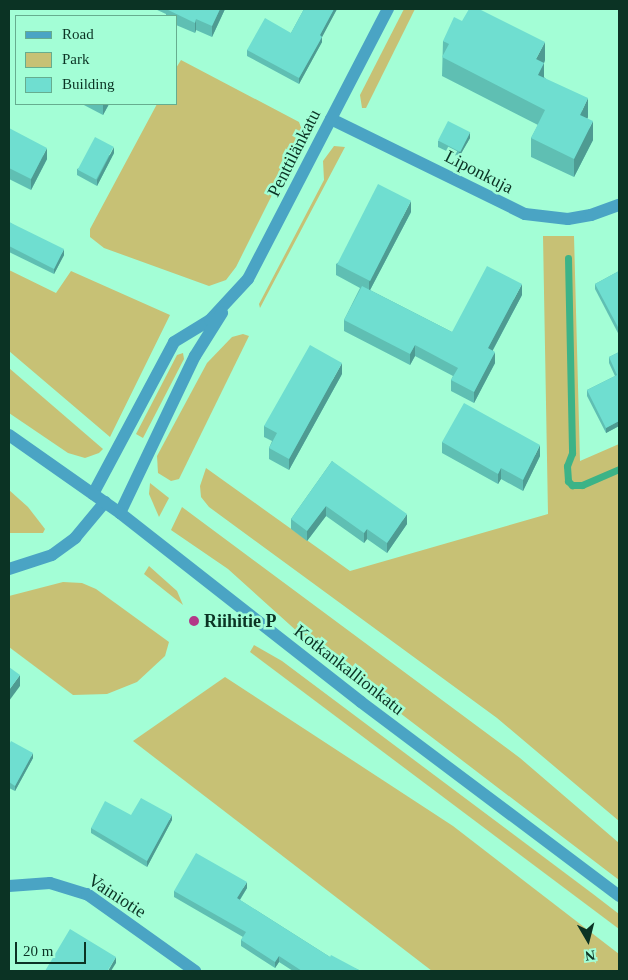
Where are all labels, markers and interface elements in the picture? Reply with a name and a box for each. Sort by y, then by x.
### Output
legend [15,15,178,105]
text: Road [62,26,94,42]
text: Park [62,51,90,67]
text: Building [62,76,115,92]
street label: Penttilänkatu [263,106,325,200]
street label: Liponkuja [441,146,517,198]
place label: Riihitie P [204,610,276,632]
marker: Riihitie P [188,615,200,627]
street label: Kotkankallionkatu [290,620,408,720]
street label: Vainiotie [84,869,150,923]
north arrow [563,915,613,965]
scale bar [18,932,89,964]
text: 20 m [23,943,53,959]
text: N [584,947,596,963]

